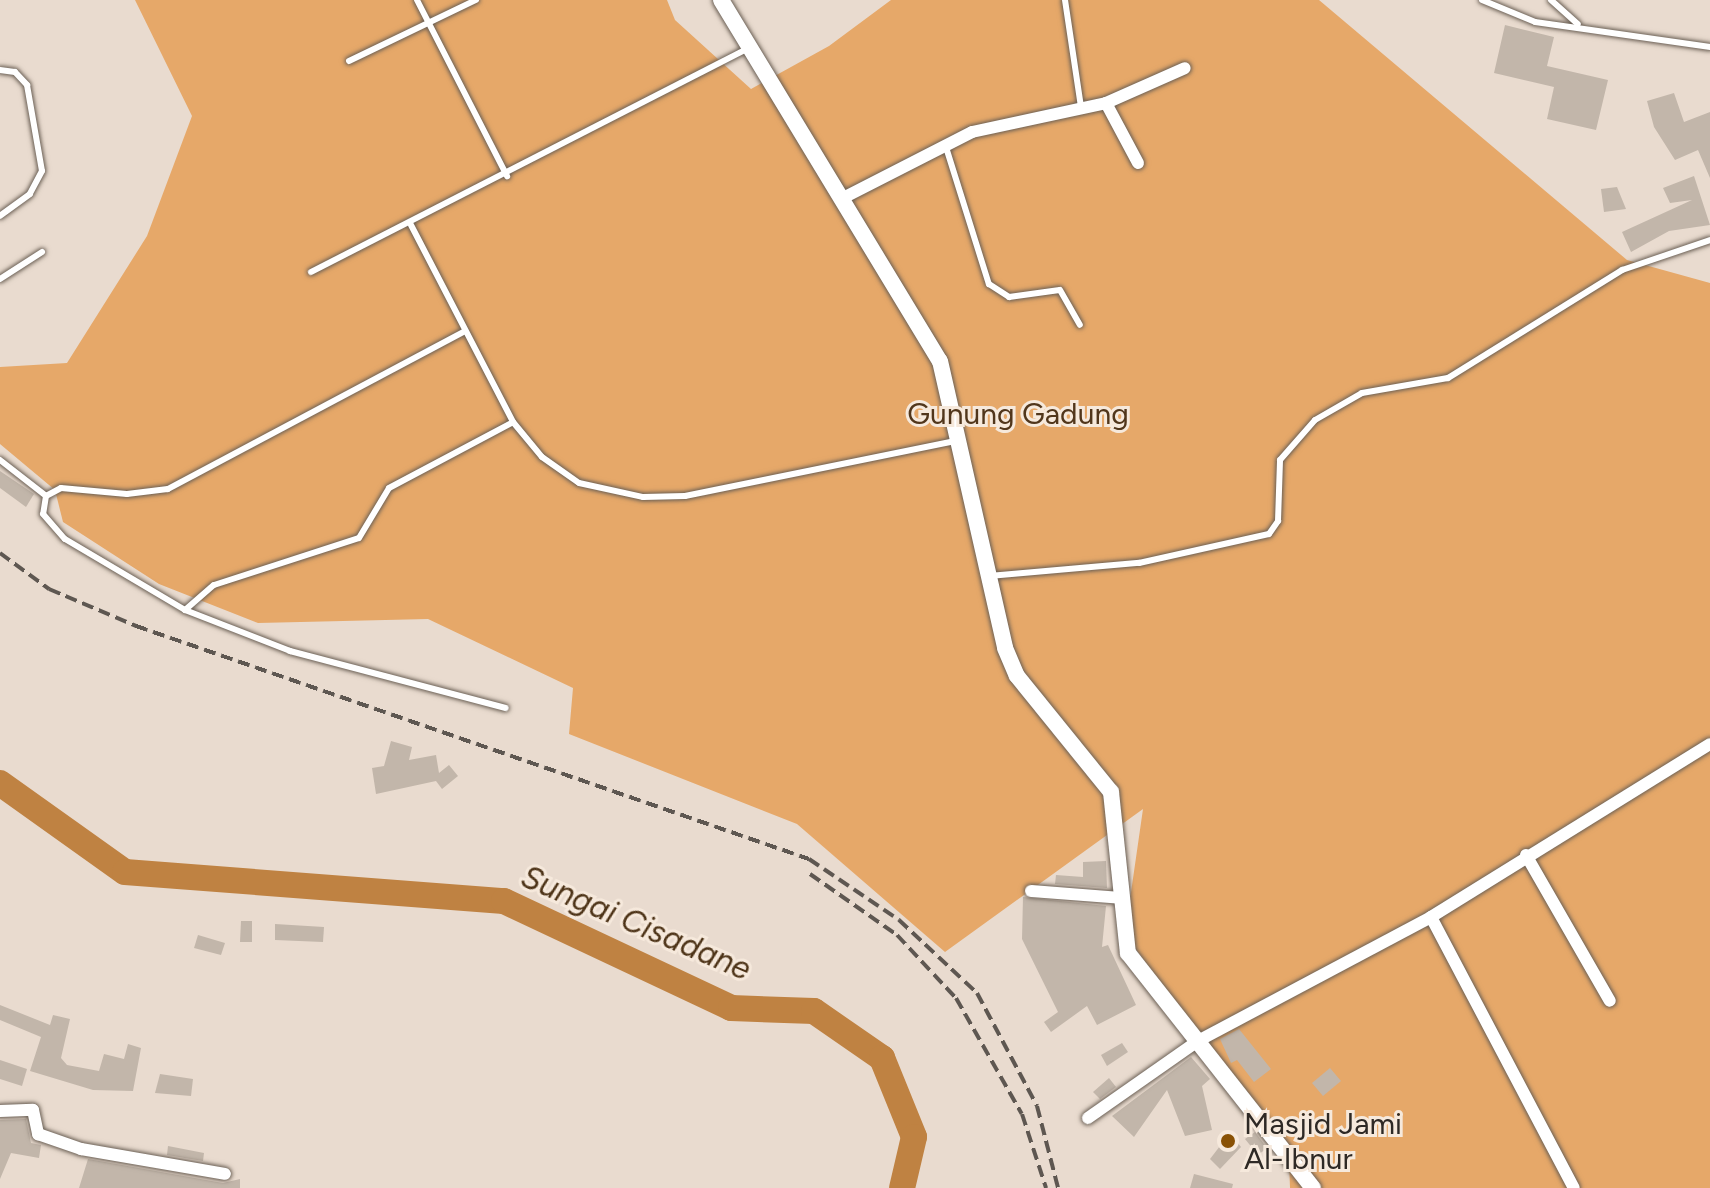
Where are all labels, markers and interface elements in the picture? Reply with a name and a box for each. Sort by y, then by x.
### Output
park label: Gunung Gadung [907,396,1129,432]
water label: Sungai Cisadane [515,857,757,989]
place label: Masjid Jami Al-Ibnur [1244,1106,1402,1176]
marker: Masjid Jami Al-Ibnur [1219,1132,1237,1150]

